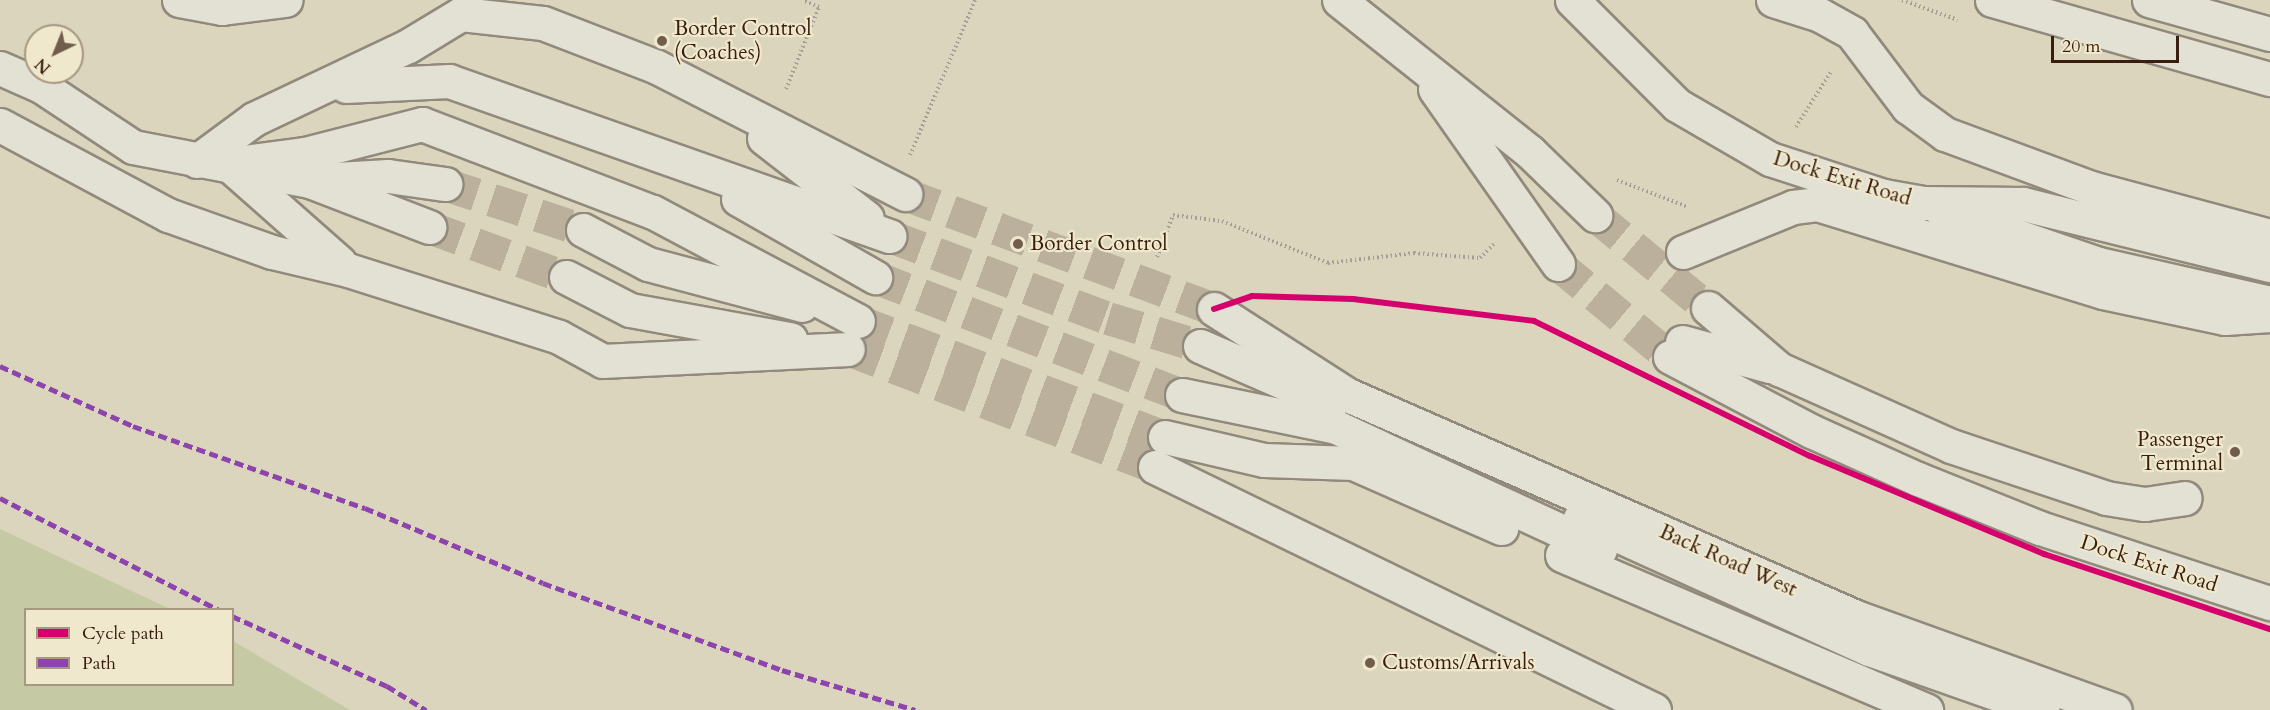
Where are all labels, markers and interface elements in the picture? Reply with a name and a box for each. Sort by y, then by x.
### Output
place label: Border Control (Coaches) [674,16,812,66]
north arrow [24,24,84,84]
scale bar [2054,24,2182,62]
marker: Border Control (Coaches) [655,34,669,48]
text: 20 m [2062,34,2101,59]
text: N [31,53,56,78]
street label: Dock Exit Road [1770,146,1914,212]
place label: Border Control [1030,231,1168,257]
marker: Border Control [1011,237,1025,251]
place label: Passenger Terminal [2137,427,2223,477]
marker: Passenger Terminal [2228,445,2242,459]
street label: Back Road West [1655,519,1801,603]
street label: Dock Exit Road [2077,530,2221,598]
legend [24,608,234,686]
text: Cycle path [82,621,164,646]
place label: Customs/Arrivals [1382,650,1534,676]
text: Path [82,651,116,676]
marker: Customs/Arrivals [1363,656,1377,670]

